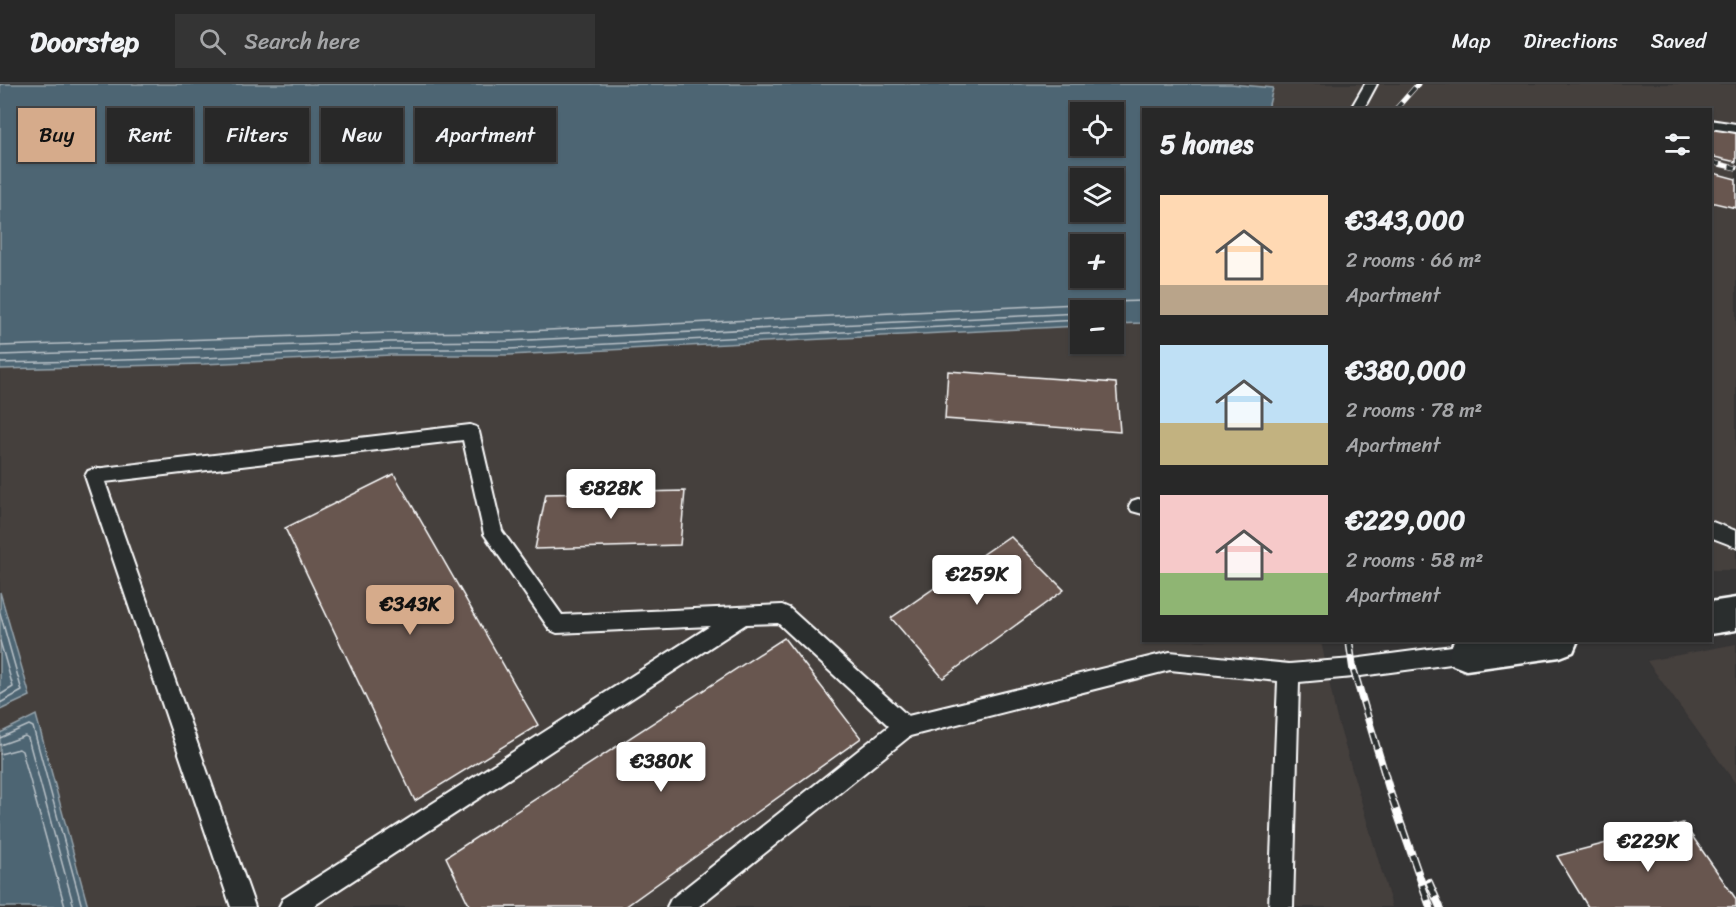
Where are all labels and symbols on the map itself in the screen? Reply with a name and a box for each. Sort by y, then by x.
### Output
pin: €828K [569,469,653,520]
pin: €259K [935,555,1019,606]
pin: €343K [368,585,452,636]
pin: €380K [619,742,703,793]
pin: €229K [1606,822,1690,873]

